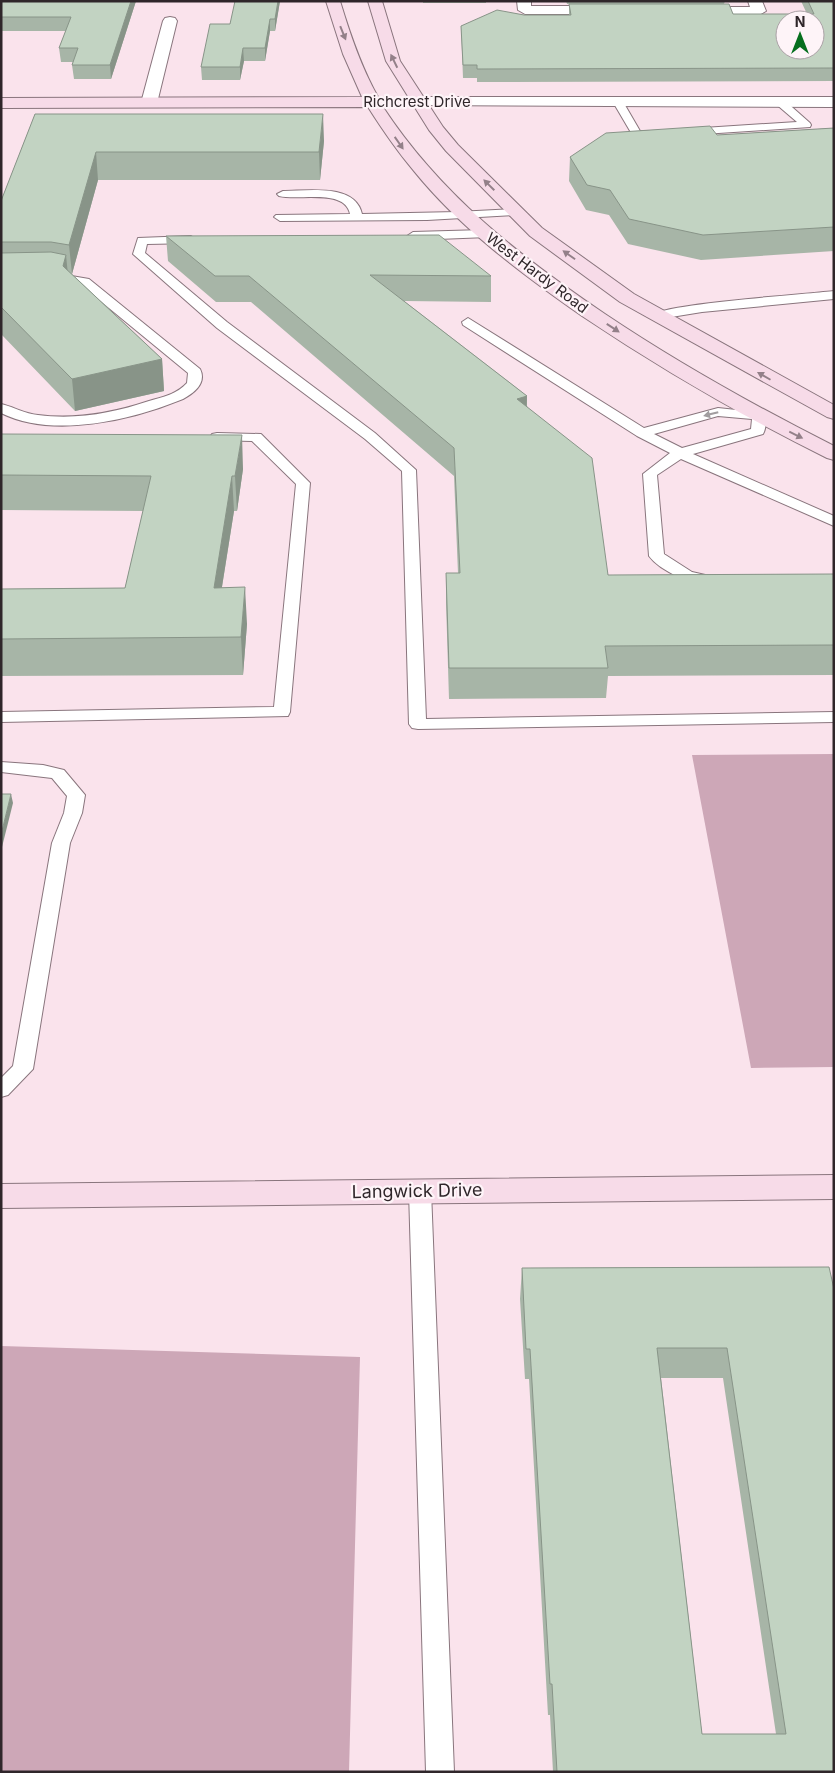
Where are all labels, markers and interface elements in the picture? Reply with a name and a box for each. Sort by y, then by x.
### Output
north arrow [775,10,825,60]
text: N [795,13,805,30]
one-way arrow [339,26,347,41]
one-way arrow [390,54,398,68]
street label: Richcrest Drive [363,92,471,111]
one-way arrow [394,136,404,149]
one-way arrow [483,180,495,192]
street label: West Hardy Road [483,228,592,317]
one-way arrow [562,250,576,260]
one-way arrow [607,323,620,333]
one-way arrow [758,371,771,380]
one-way arrow [703,411,718,419]
one-way arrow [789,431,803,439]
street label: Langwick Drive [351,1179,483,1202]

